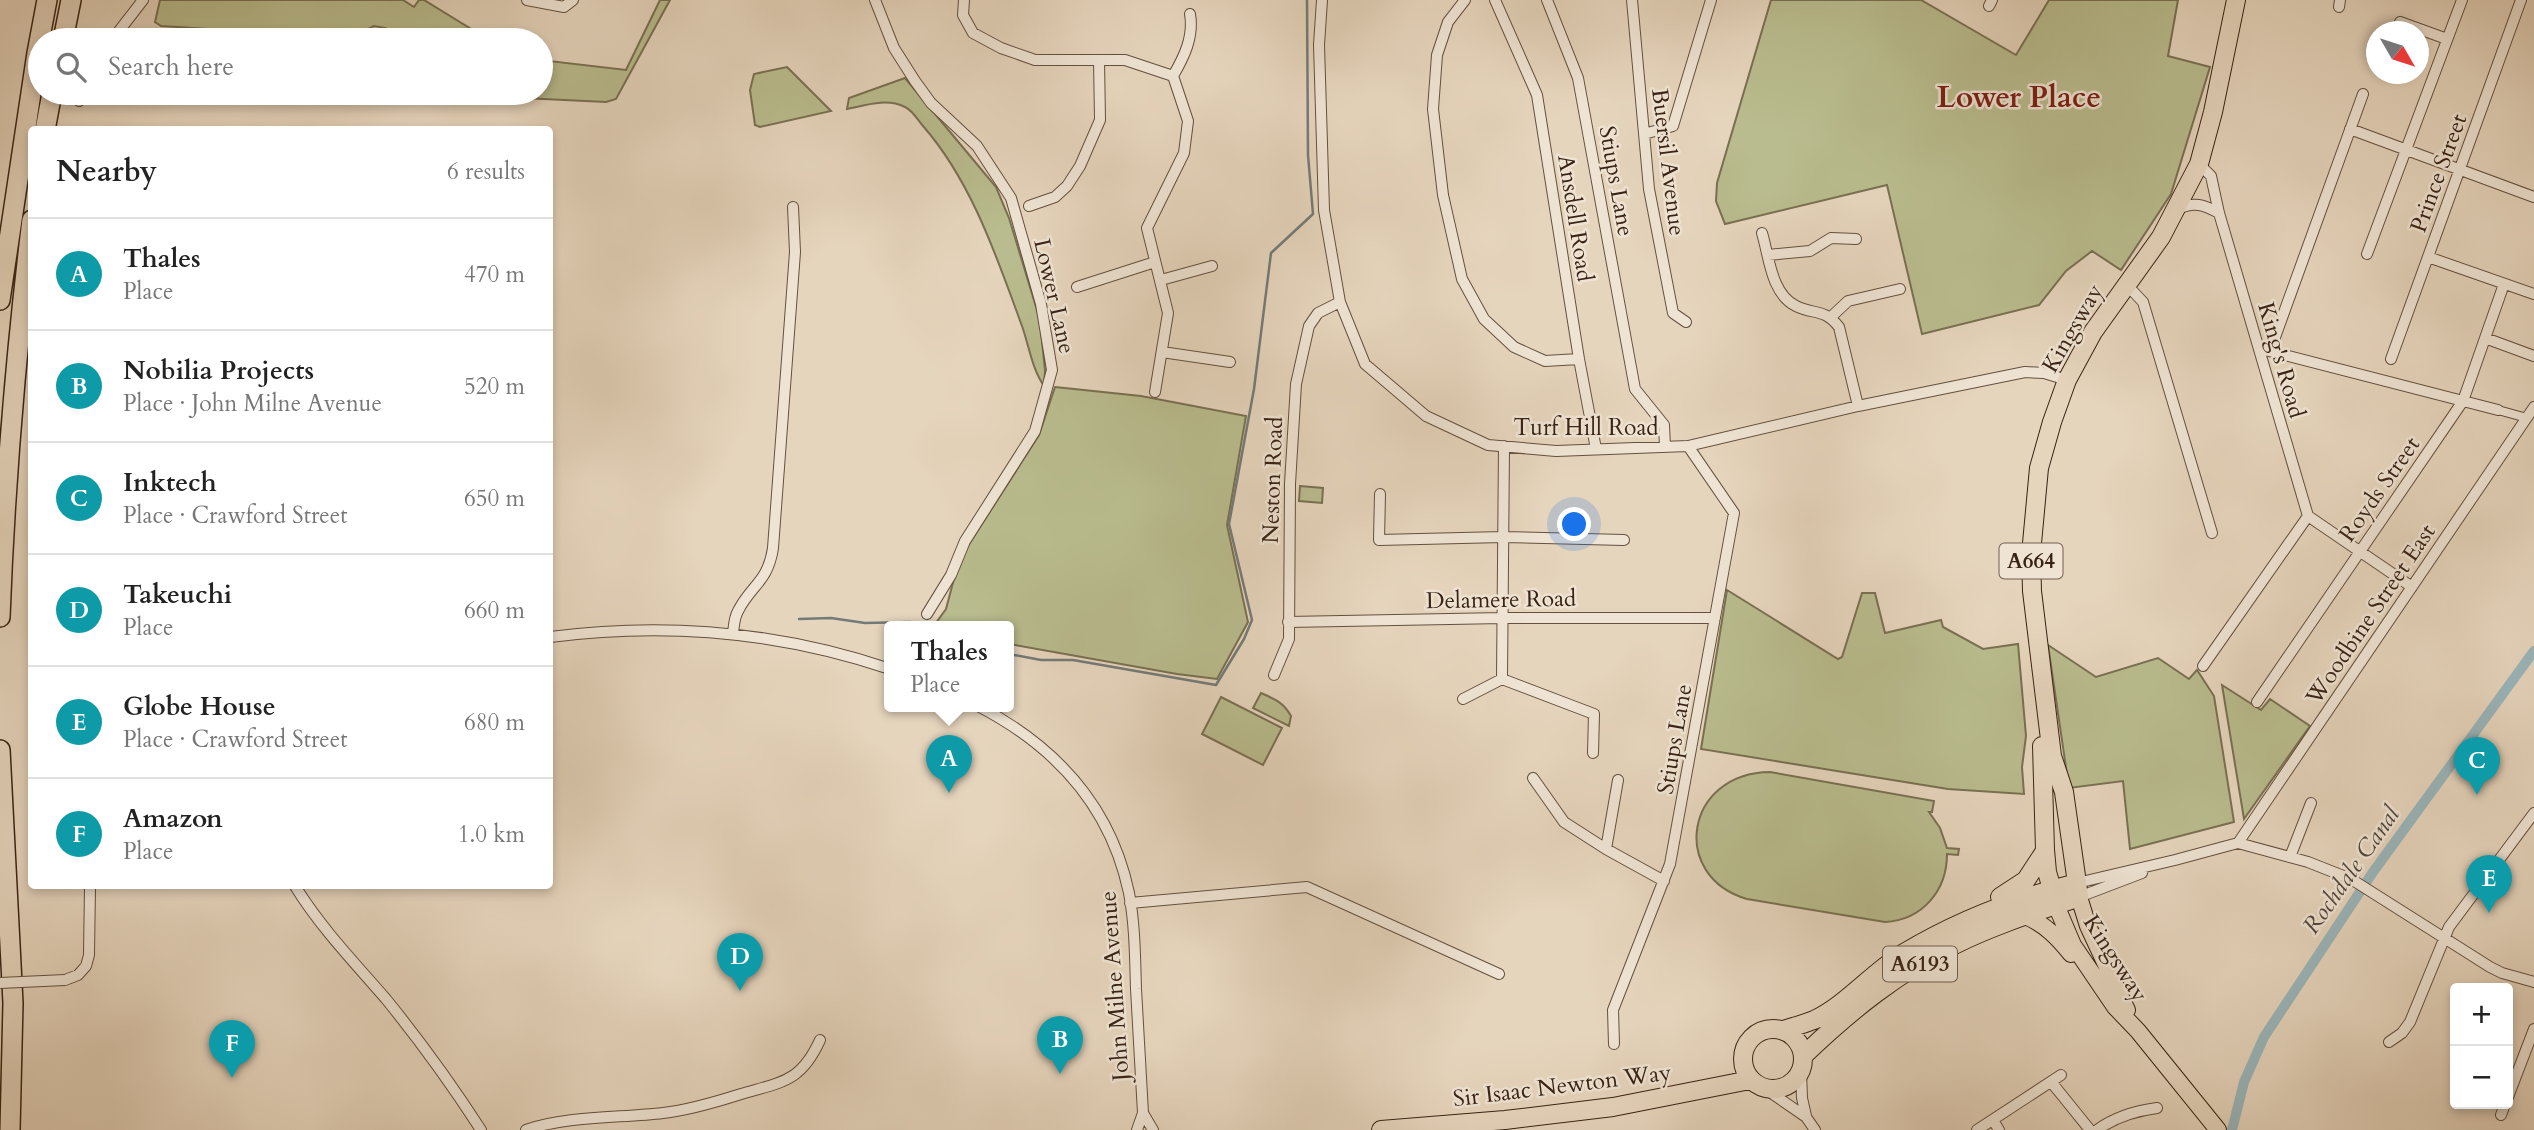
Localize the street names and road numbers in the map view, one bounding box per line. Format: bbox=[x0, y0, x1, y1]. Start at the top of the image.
street label: Buersil Avenue bbox=[1644, 87, 1693, 237]
street label: Prince Street bbox=[2403, 110, 2474, 237]
street label: Stiups Lane bbox=[1592, 124, 1641, 239]
street label: Ansdell Road bbox=[1550, 152, 1601, 285]
street label: Lower Lane bbox=[1026, 236, 1083, 357]
street label: Kingsway bbox=[2035, 278, 2110, 378]
street label: King's Road bbox=[2250, 299, 2313, 422]
street label: Turf Hill Road bbox=[1513, 412, 1659, 443]
street label: Neston Road bbox=[1255, 415, 1290, 544]
street label: Royds Street bbox=[2332, 430, 2427, 548]
street label: Woodbine Street East bbox=[2298, 518, 2442, 711]
road number: A664 bbox=[2000, 544, 2062, 578]
street label: Delamere Road bbox=[1426, 583, 1577, 616]
street label: Stiups Lane bbox=[1650, 682, 1699, 797]
street label: John Milne Avenue bbox=[1092, 890, 1137, 1085]
street label: Kingsway bbox=[2076, 909, 2155, 1008]
road number: A6193 bbox=[1883, 946, 1957, 982]
street label: Sir Isaac Newton Way bbox=[1451, 1057, 1673, 1114]

